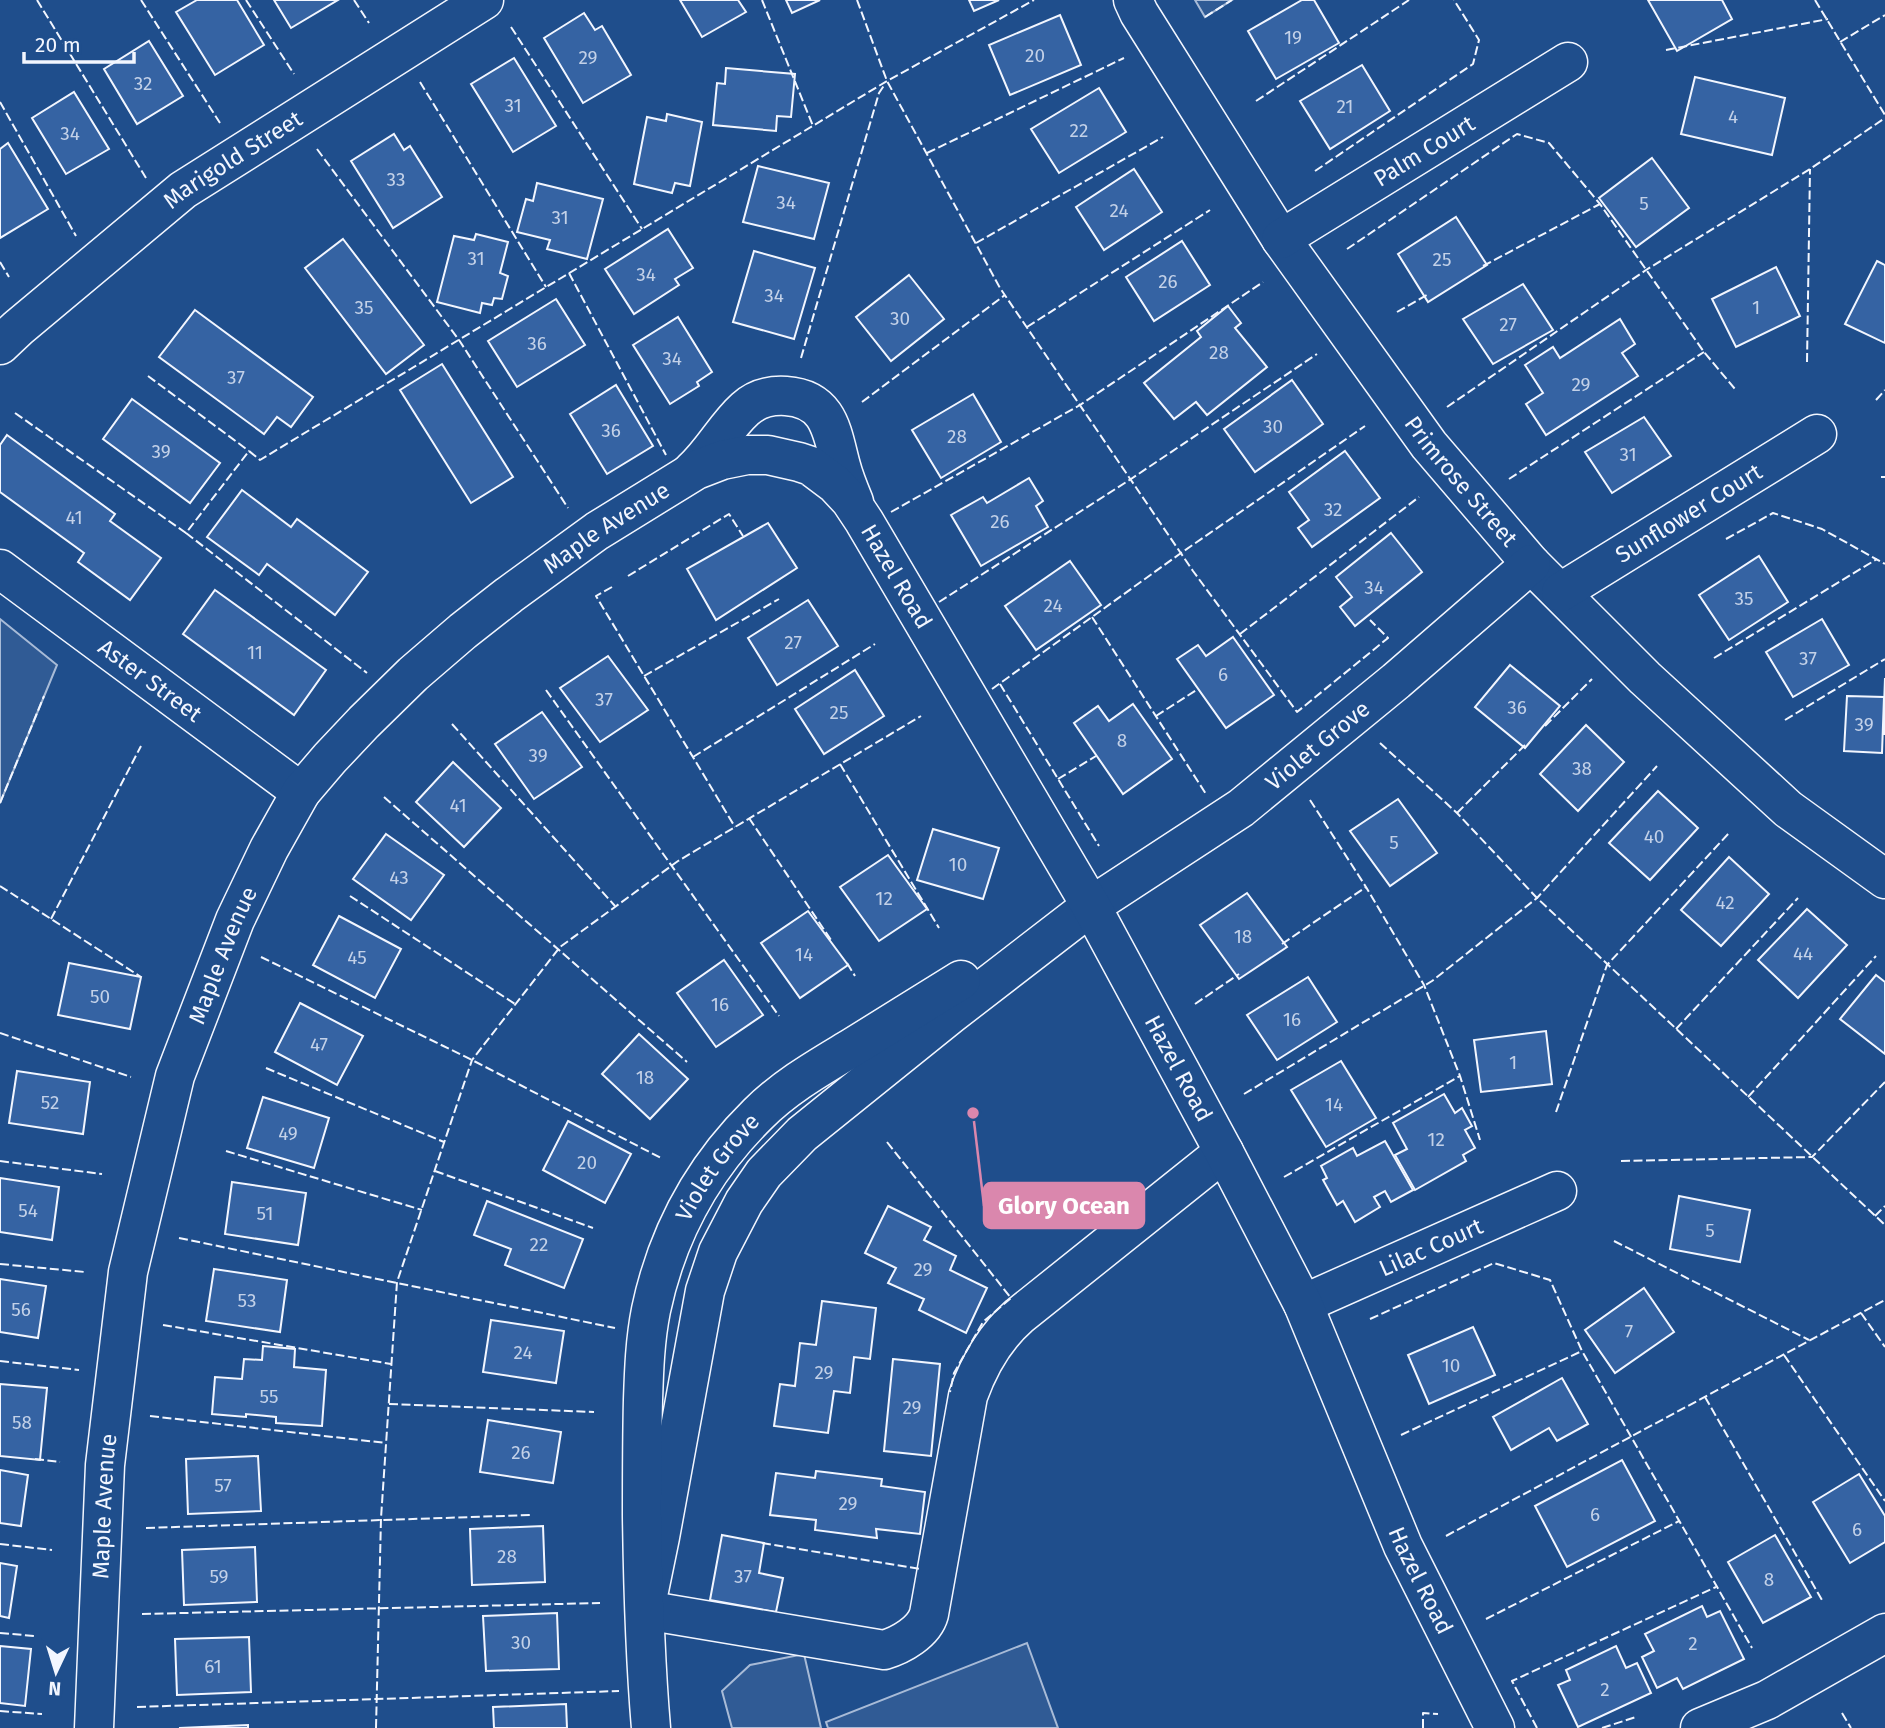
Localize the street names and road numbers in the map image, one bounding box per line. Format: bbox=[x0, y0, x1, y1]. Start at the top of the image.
street label: Marigold Street bbox=[157, 104, 308, 215]
street label: Palm Court bbox=[1368, 109, 1480, 193]
street label: Primrose Street bbox=[1399, 410, 1524, 552]
street label: Sunflower Court bbox=[1610, 457, 1768, 569]
street label: Maple Avenue bbox=[538, 476, 675, 580]
street label: Hazel Road bbox=[855, 519, 938, 634]
street label: Aster Street bbox=[93, 633, 208, 728]
street label: Violet Grove bbox=[1260, 694, 1375, 796]
street label: Maple Avenue bbox=[182, 882, 263, 1028]
street label: Hazel Road bbox=[1139, 1010, 1219, 1126]
street label: Violet Grove bbox=[669, 1107, 765, 1225]
street label: Lilac Court bbox=[1375, 1212, 1488, 1282]
street label: Maple Avenue bbox=[86, 1432, 123, 1580]
street label: Hazel Road bbox=[1383, 1523, 1459, 1639]

